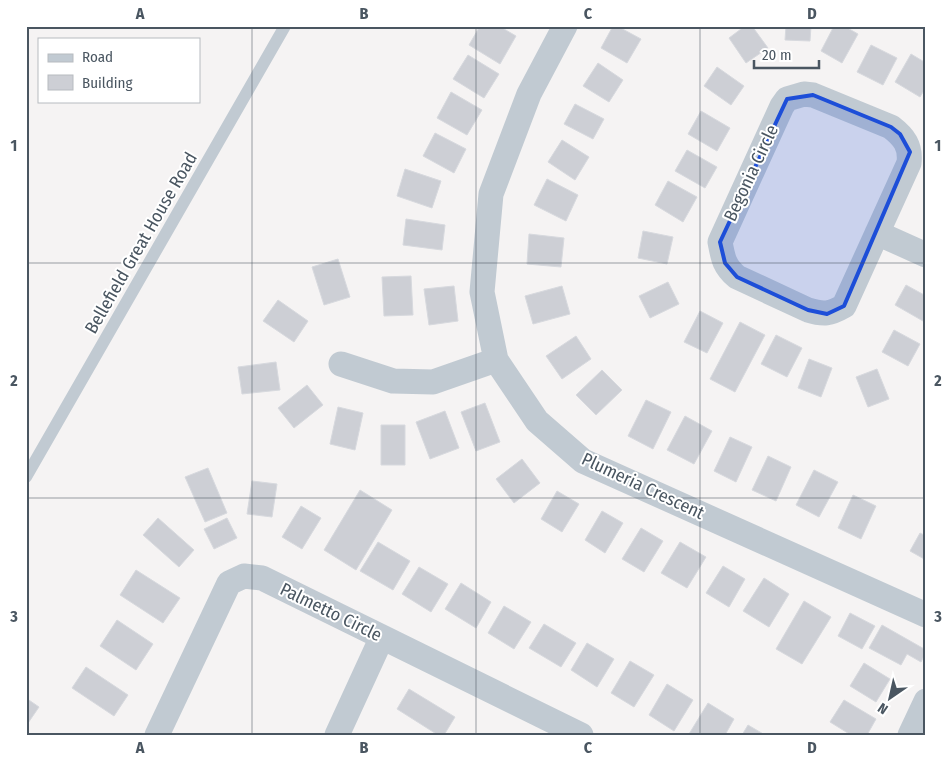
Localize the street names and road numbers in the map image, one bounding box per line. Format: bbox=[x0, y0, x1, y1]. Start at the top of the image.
street label: Begonia Circle bbox=[719, 121, 783, 225]
street label: Bellefield Great House Road bbox=[80, 148, 202, 338]
street label: Plumeria Crescent bbox=[578, 448, 708, 524]
street label: Palmetto Circle bbox=[277, 578, 386, 646]

